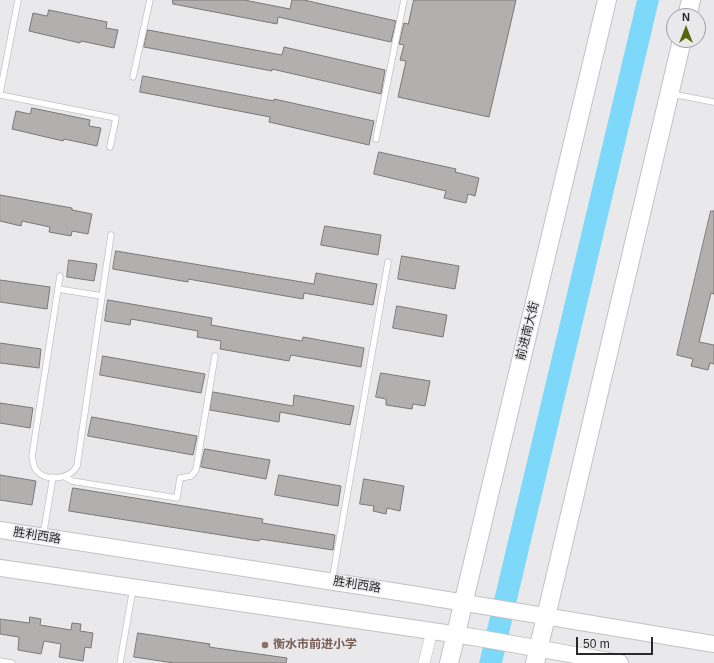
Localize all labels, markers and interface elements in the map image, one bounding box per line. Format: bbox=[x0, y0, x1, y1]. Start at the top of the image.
north arrow bbox=[666, 8, 706, 48]
text: N bbox=[682, 11, 690, 23]
street label: 前进南大街 bbox=[514, 300, 542, 362]
street label: 胜利西路 bbox=[12, 525, 62, 547]
street label: 胜利西路 bbox=[332, 574, 382, 596]
scale bar bbox=[578, 629, 655, 655]
text: 50 m bbox=[583, 637, 610, 651]
place label: 衡水市前进小学 bbox=[273, 638, 357, 652]
marker: 衡水市前进小学 bbox=[260, 640, 270, 650]

